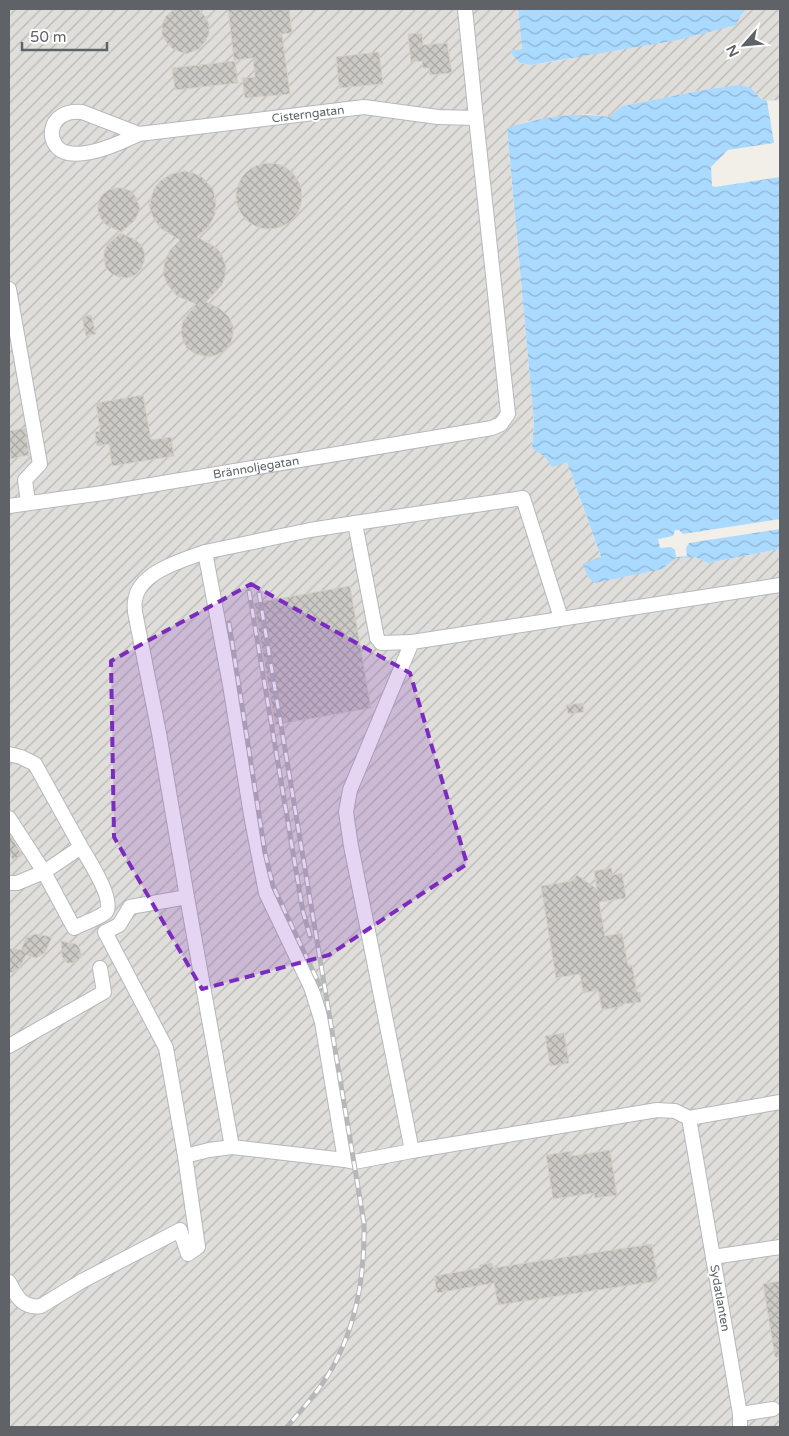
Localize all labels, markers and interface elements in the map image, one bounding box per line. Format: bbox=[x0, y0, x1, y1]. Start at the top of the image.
scale bar bbox=[22, 20, 108, 52]
north arrow bbox=[719, 20, 769, 70]
text: 50 m bbox=[30, 28, 67, 46]
text: N bbox=[723, 42, 743, 60]
street label: Cisterngatan bbox=[271, 103, 345, 125]
street label: Brännoljegatan bbox=[212, 453, 300, 482]
street label: Sydatlanten bbox=[707, 1263, 733, 1333]

